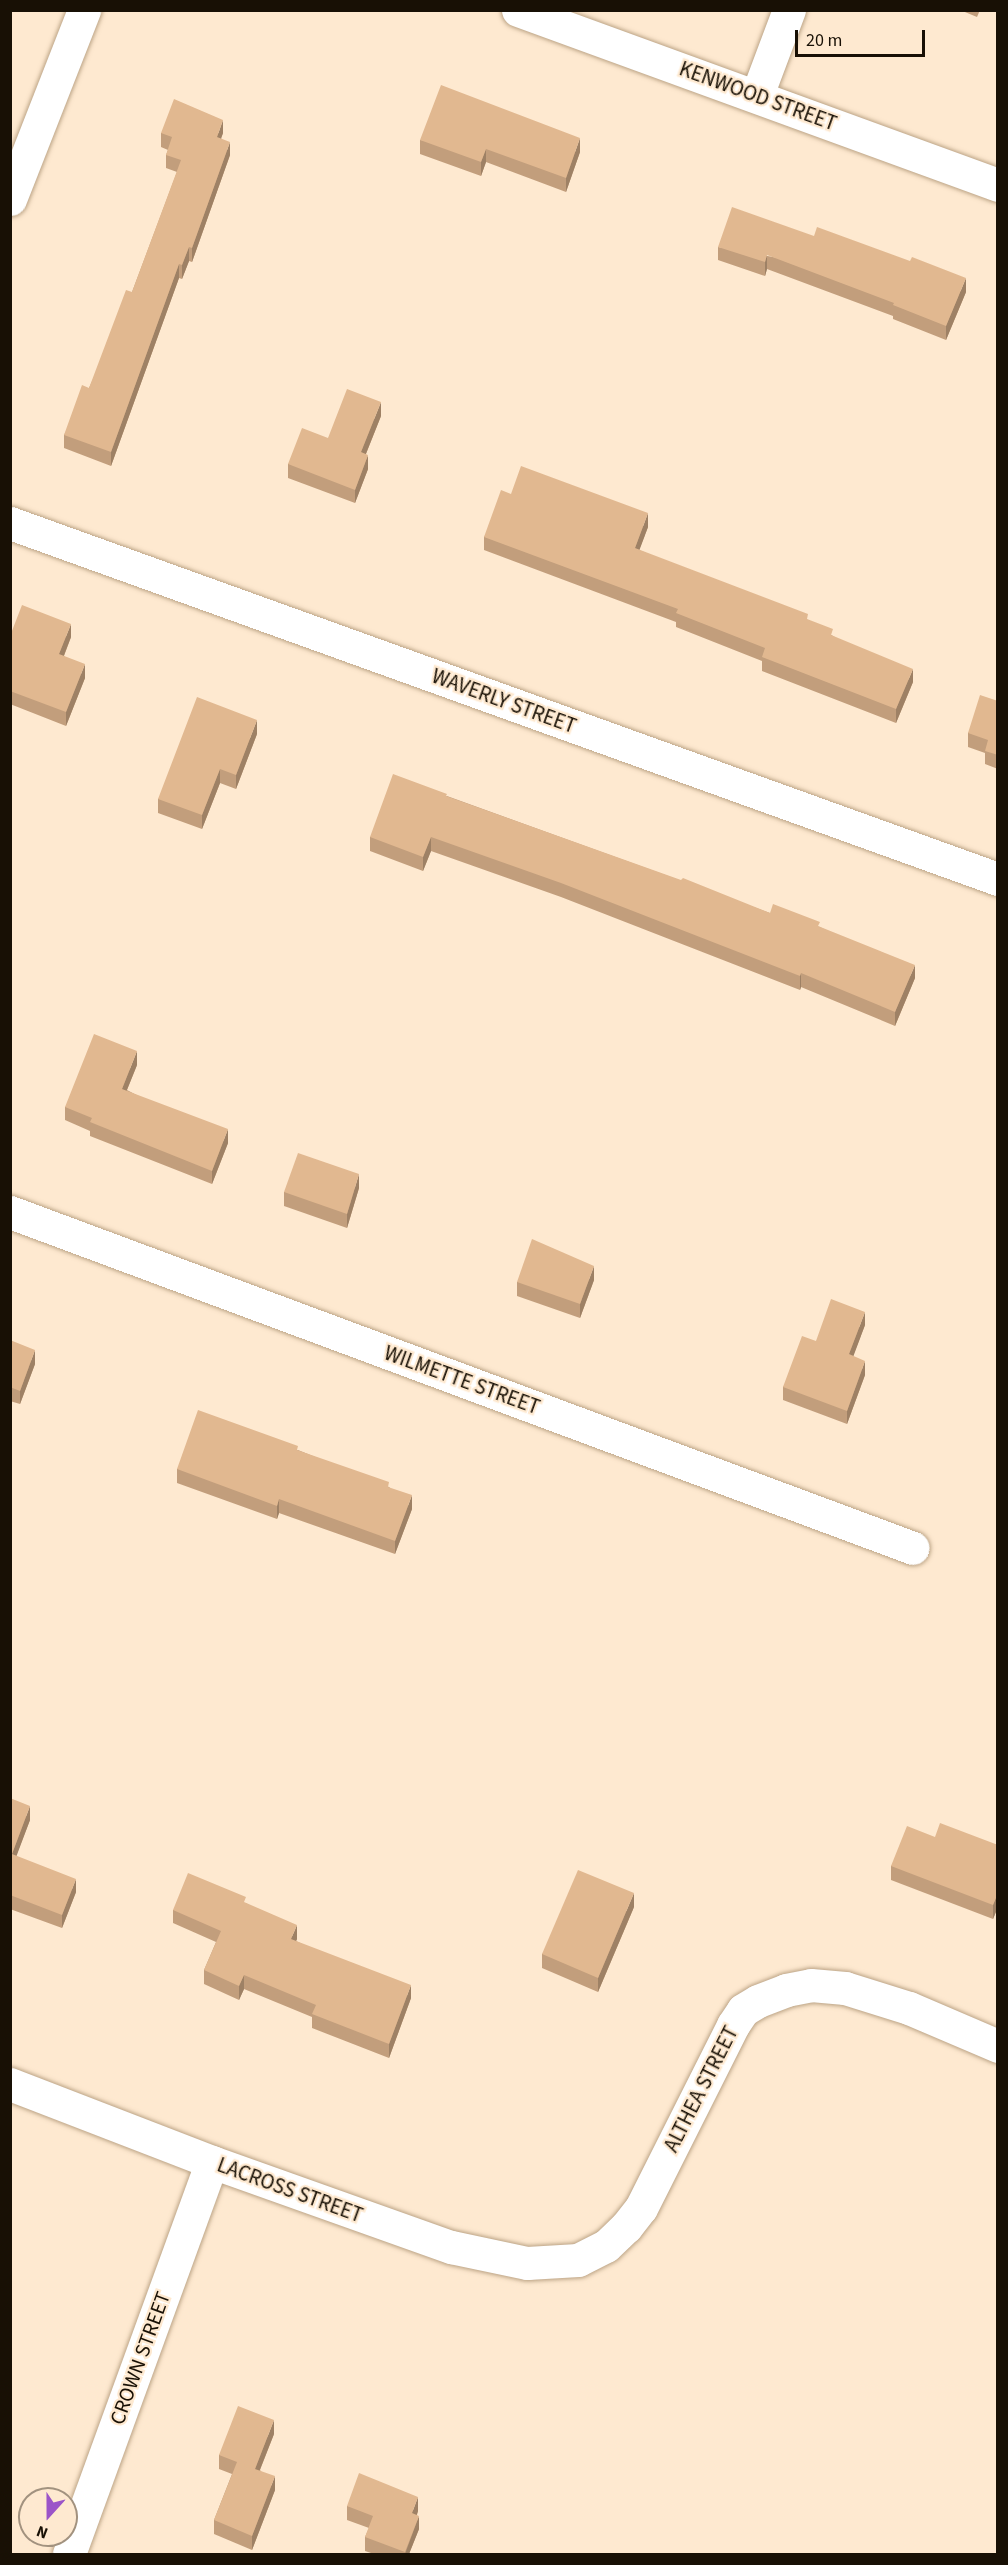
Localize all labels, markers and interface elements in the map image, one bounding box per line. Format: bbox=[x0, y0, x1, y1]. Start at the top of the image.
scale bar bbox=[798, 18, 928, 56]
text: 20 m bbox=[806, 28, 842, 53]
street label: KENWOOD STREET bbox=[676, 56, 840, 136]
street label: WAVERLY STREET bbox=[428, 663, 580, 739]
street label: WILMETTE STREET bbox=[381, 1340, 543, 1420]
street label: ALTHEA STREET bbox=[658, 2022, 744, 2156]
street label: LACROSS STREET bbox=[214, 2152, 366, 2228]
street label: CROWN STREET bbox=[104, 2288, 176, 2428]
north arrow bbox=[18, 2487, 78, 2547]
text: N bbox=[33, 2520, 51, 2544]

